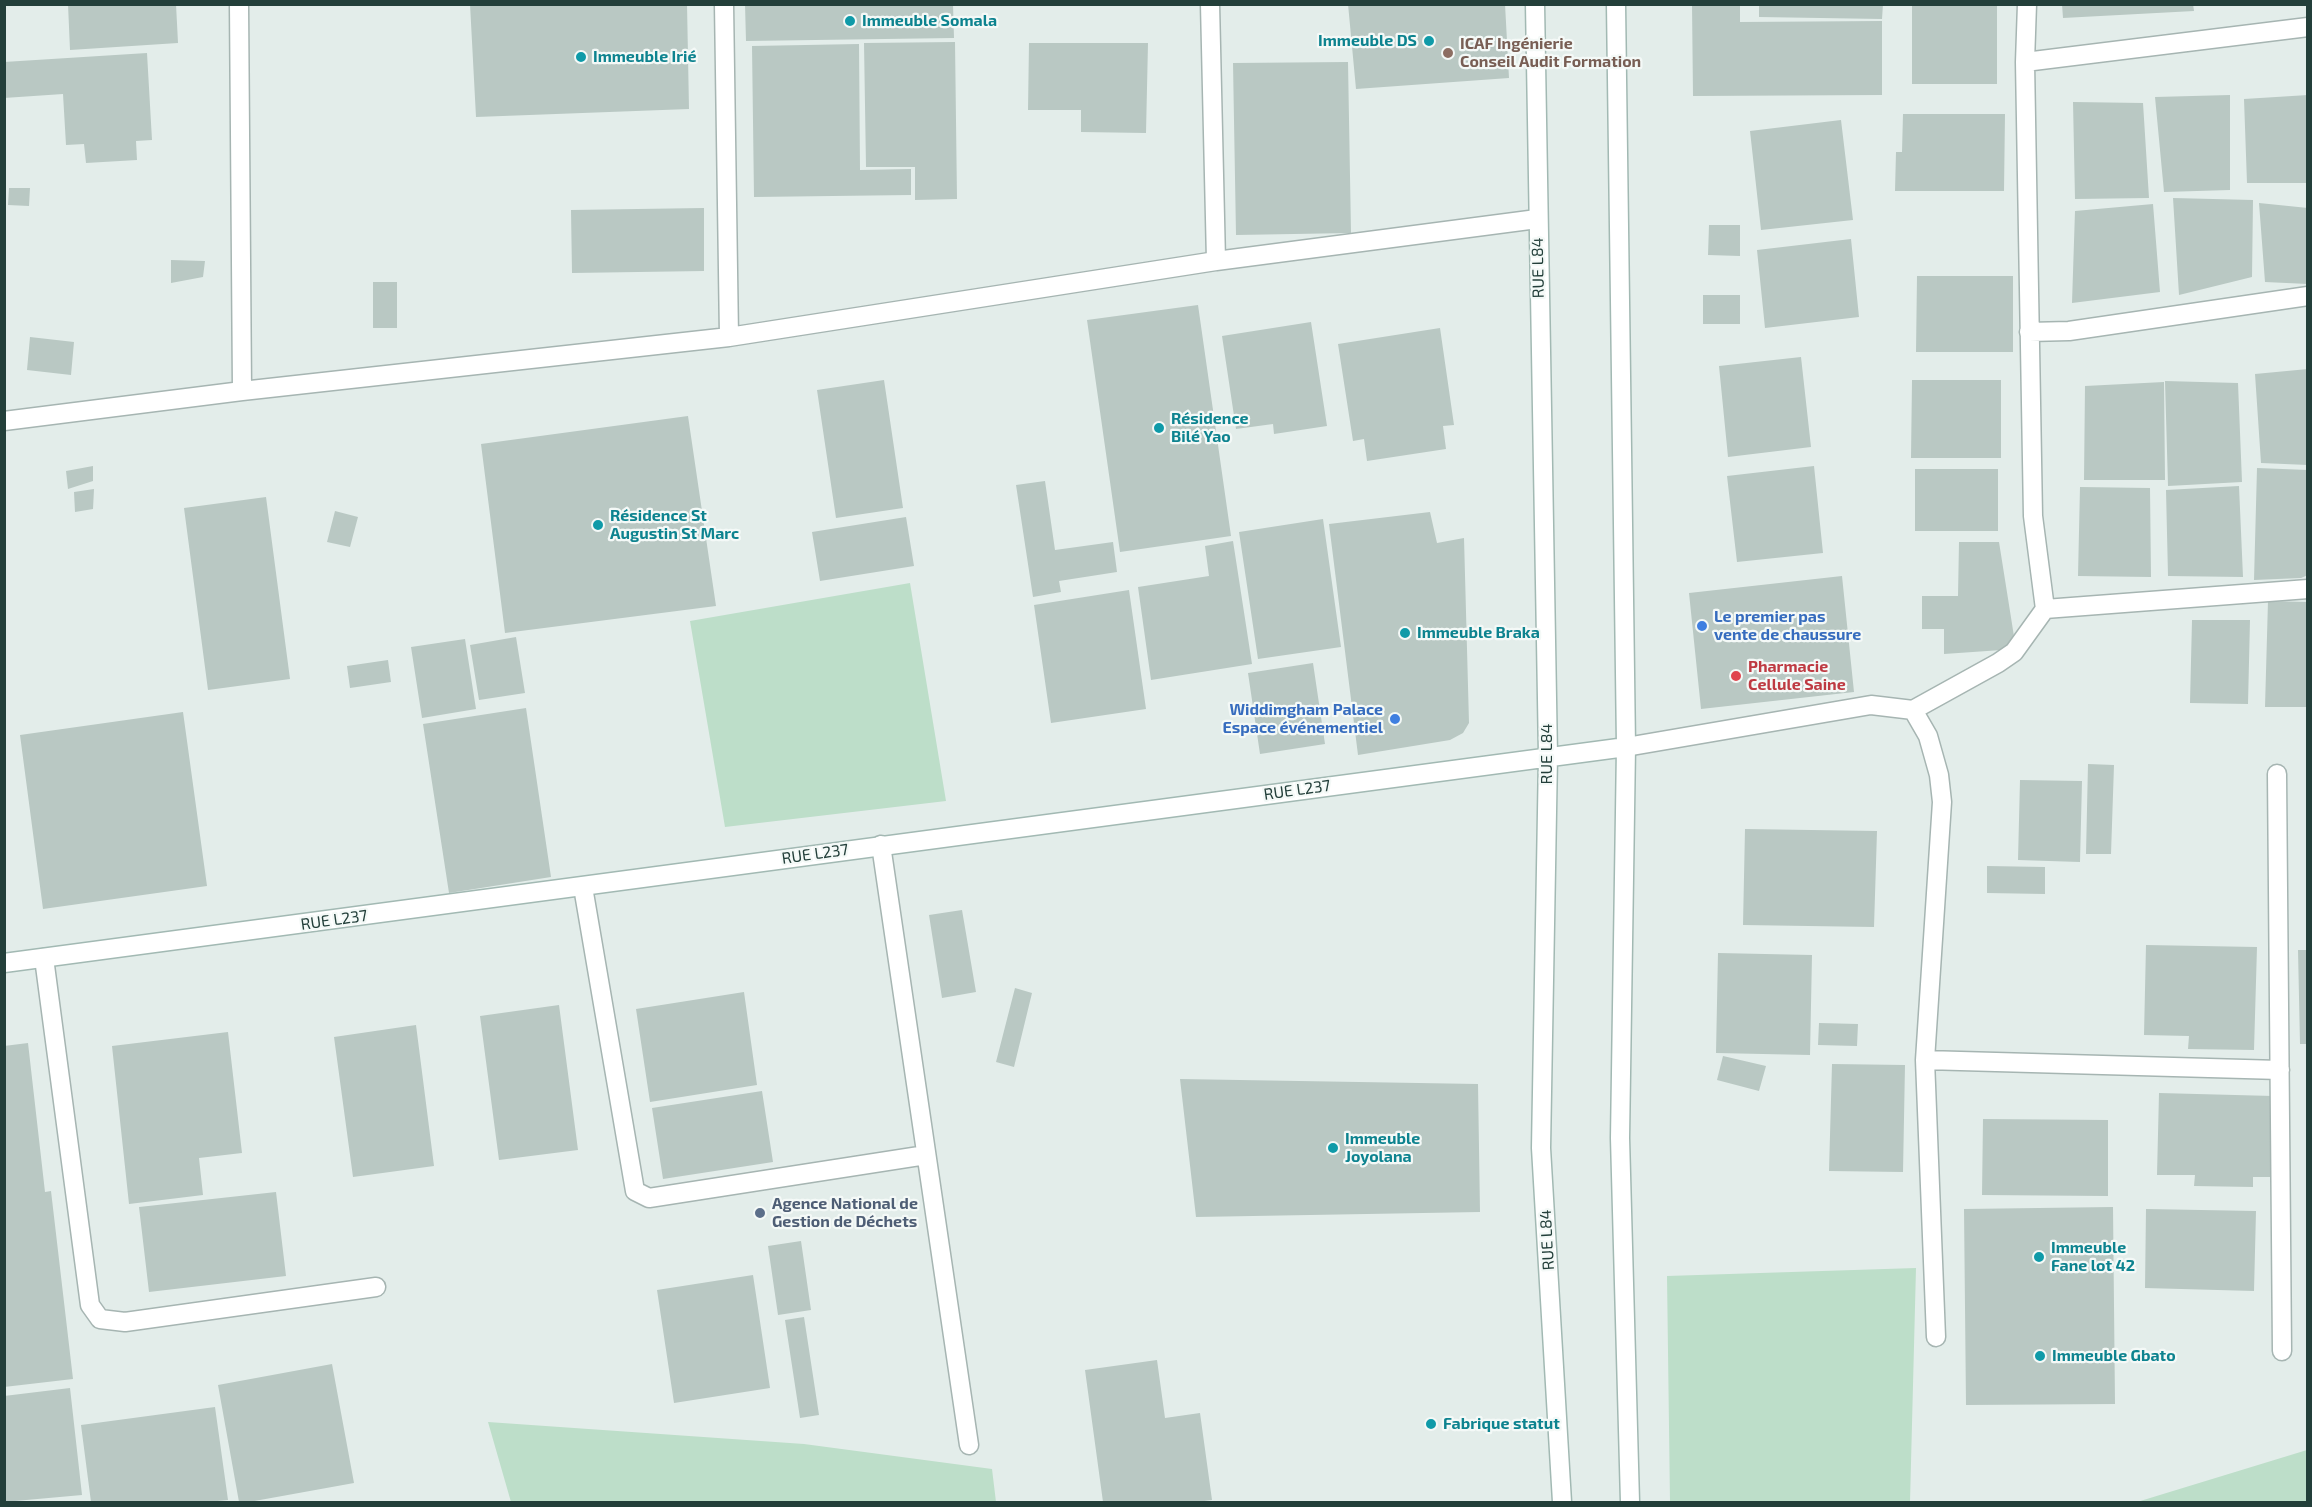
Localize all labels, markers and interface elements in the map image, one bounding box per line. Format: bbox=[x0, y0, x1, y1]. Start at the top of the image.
place label: Immeuble Somala bbox=[862, 11, 997, 31]
marker: Immeuble Somala bbox=[843, 14, 857, 28]
place label: Immeuble DS bbox=[1318, 31, 1417, 51]
marker: Immeuble DS bbox=[1422, 34, 1436, 48]
place label: ICAF Ingénierie Conseil Audit Formation bbox=[1460, 34, 1641, 72]
marker: ICAF Ingénierie Conseil Audit Formation bbox=[1441, 46, 1455, 60]
place label: Immeuble Irié bbox=[593, 47, 697, 67]
marker: Immeuble Irié bbox=[574, 50, 588, 64]
street label: RUE L84 bbox=[1528, 237, 1548, 299]
place label: Résidence Bilé Yao bbox=[1171, 409, 1248, 447]
marker: Résidence Bilé Yao bbox=[1152, 421, 1166, 435]
place label: Résidence St Augustin St Marc bbox=[610, 506, 739, 544]
marker: Résidence St Augustin St Marc bbox=[591, 518, 605, 532]
place label: Le premier pas vente de chaussure bbox=[1714, 607, 1861, 645]
marker: Le premier pas vente de chaussure bbox=[1695, 619, 1709, 633]
place label: Immeuble Braka bbox=[1417, 623, 1540, 643]
marker: Immeuble Braka bbox=[1398, 626, 1412, 640]
place label: Pharmacie Cellule Saine bbox=[1748, 657, 1846, 695]
marker: Pharmacie Cellule Saine bbox=[1729, 669, 1743, 683]
place label: Widdimgham Palace Espace événementiel bbox=[1223, 700, 1383, 738]
marker: Widdimgham Palace Espace événementiel bbox=[1388, 712, 1402, 726]
street label: RUE L84 bbox=[1537, 724, 1557, 784]
street label: RUE L237 bbox=[1262, 776, 1332, 804]
street label: RUE L237 bbox=[780, 840, 850, 868]
street label: RUE L237 bbox=[299, 906, 369, 934]
place label: Immeuble Joyolana bbox=[1345, 1129, 1420, 1167]
marker: Immeuble Joyolana bbox=[1326, 1141, 1340, 1155]
place label: Agence National de Gestion de Déchets bbox=[772, 1194, 918, 1232]
marker: Agence National de Gestion de Déchets bbox=[753, 1206, 767, 1220]
street label: RUE L84 bbox=[1536, 1209, 1558, 1271]
place label: Immeuble Fane lot 42 bbox=[2051, 1238, 2135, 1276]
marker: Immeuble Fane lot 42 bbox=[2032, 1250, 2046, 1264]
place label: Immeuble Gbato bbox=[2052, 1346, 2176, 1366]
marker: Immeuble Gbato bbox=[2033, 1349, 2047, 1363]
place label: Fabrique statut bbox=[1443, 1414, 1560, 1434]
marker: Fabrique statut bbox=[1424, 1417, 1438, 1431]

